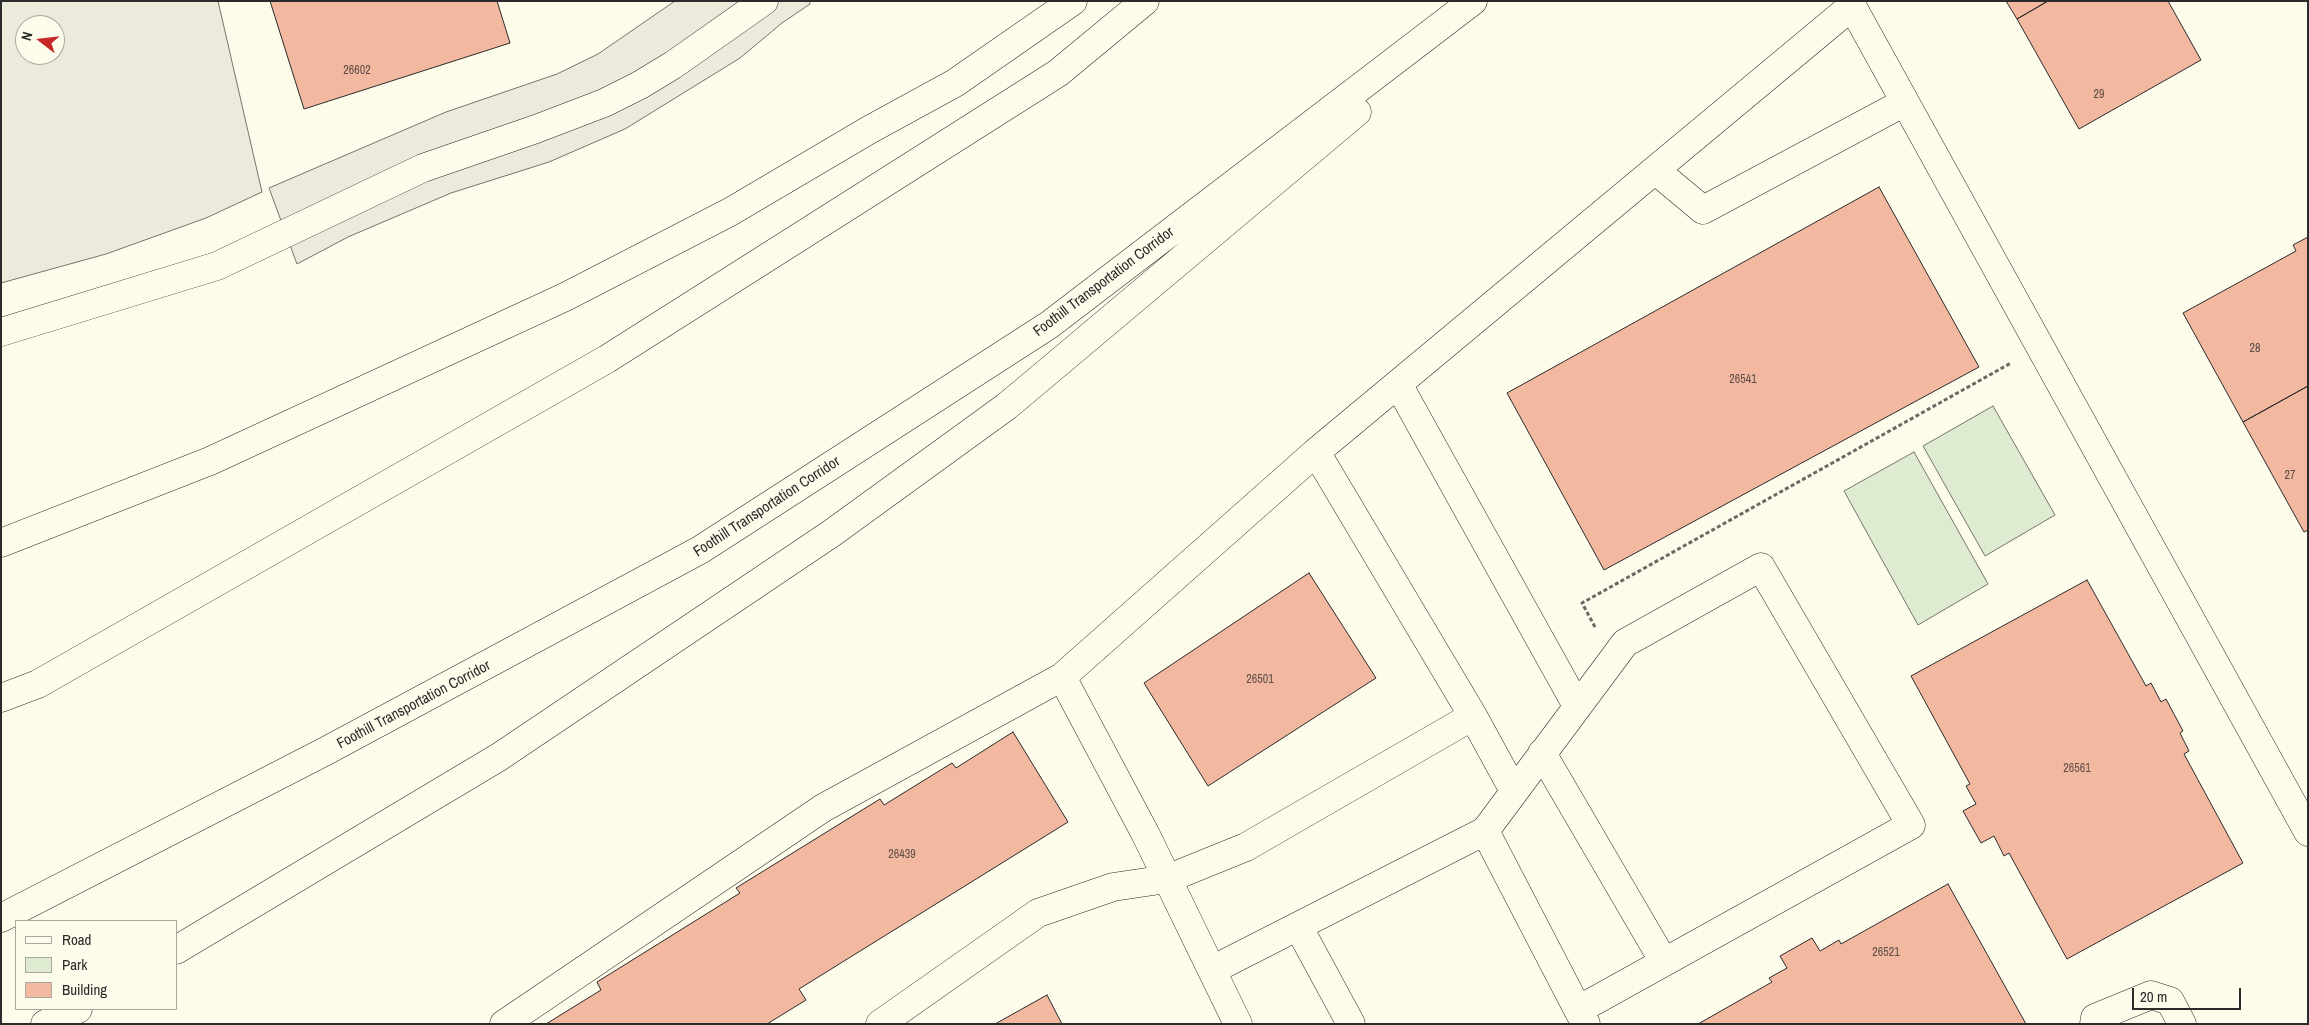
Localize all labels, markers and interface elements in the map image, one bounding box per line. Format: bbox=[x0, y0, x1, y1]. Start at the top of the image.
north arrow bbox=[15, 15, 65, 65]
text: N bbox=[17, 30, 36, 43]
house number: 26602 bbox=[343, 64, 371, 78]
house number: 29 bbox=[2094, 88, 2104, 102]
street label: Foothill Transportation Corridor bbox=[1030, 223, 1178, 341]
house number: 28 bbox=[2250, 342, 2260, 356]
house number: 26541 bbox=[1729, 373, 1757, 387]
street label: Foothill Transportation Corridor bbox=[690, 453, 844, 561]
house number: 27 bbox=[2285, 469, 2295, 483]
street label: Foothill Transportation Corridor bbox=[334, 657, 494, 753]
house number: 26501 bbox=[1246, 673, 1274, 687]
house number: 26561 bbox=[2063, 762, 2091, 776]
house number: 26439 bbox=[888, 848, 916, 862]
legend bbox=[15, 920, 178, 1010]
text: Road bbox=[62, 929, 91, 950]
house number: 26521 bbox=[1872, 946, 1900, 960]
text: Park bbox=[62, 954, 87, 975]
scale bar bbox=[2134, 978, 2243, 1010]
text: Building bbox=[62, 979, 107, 1000]
text: 20 m bbox=[2140, 986, 2167, 1007]

